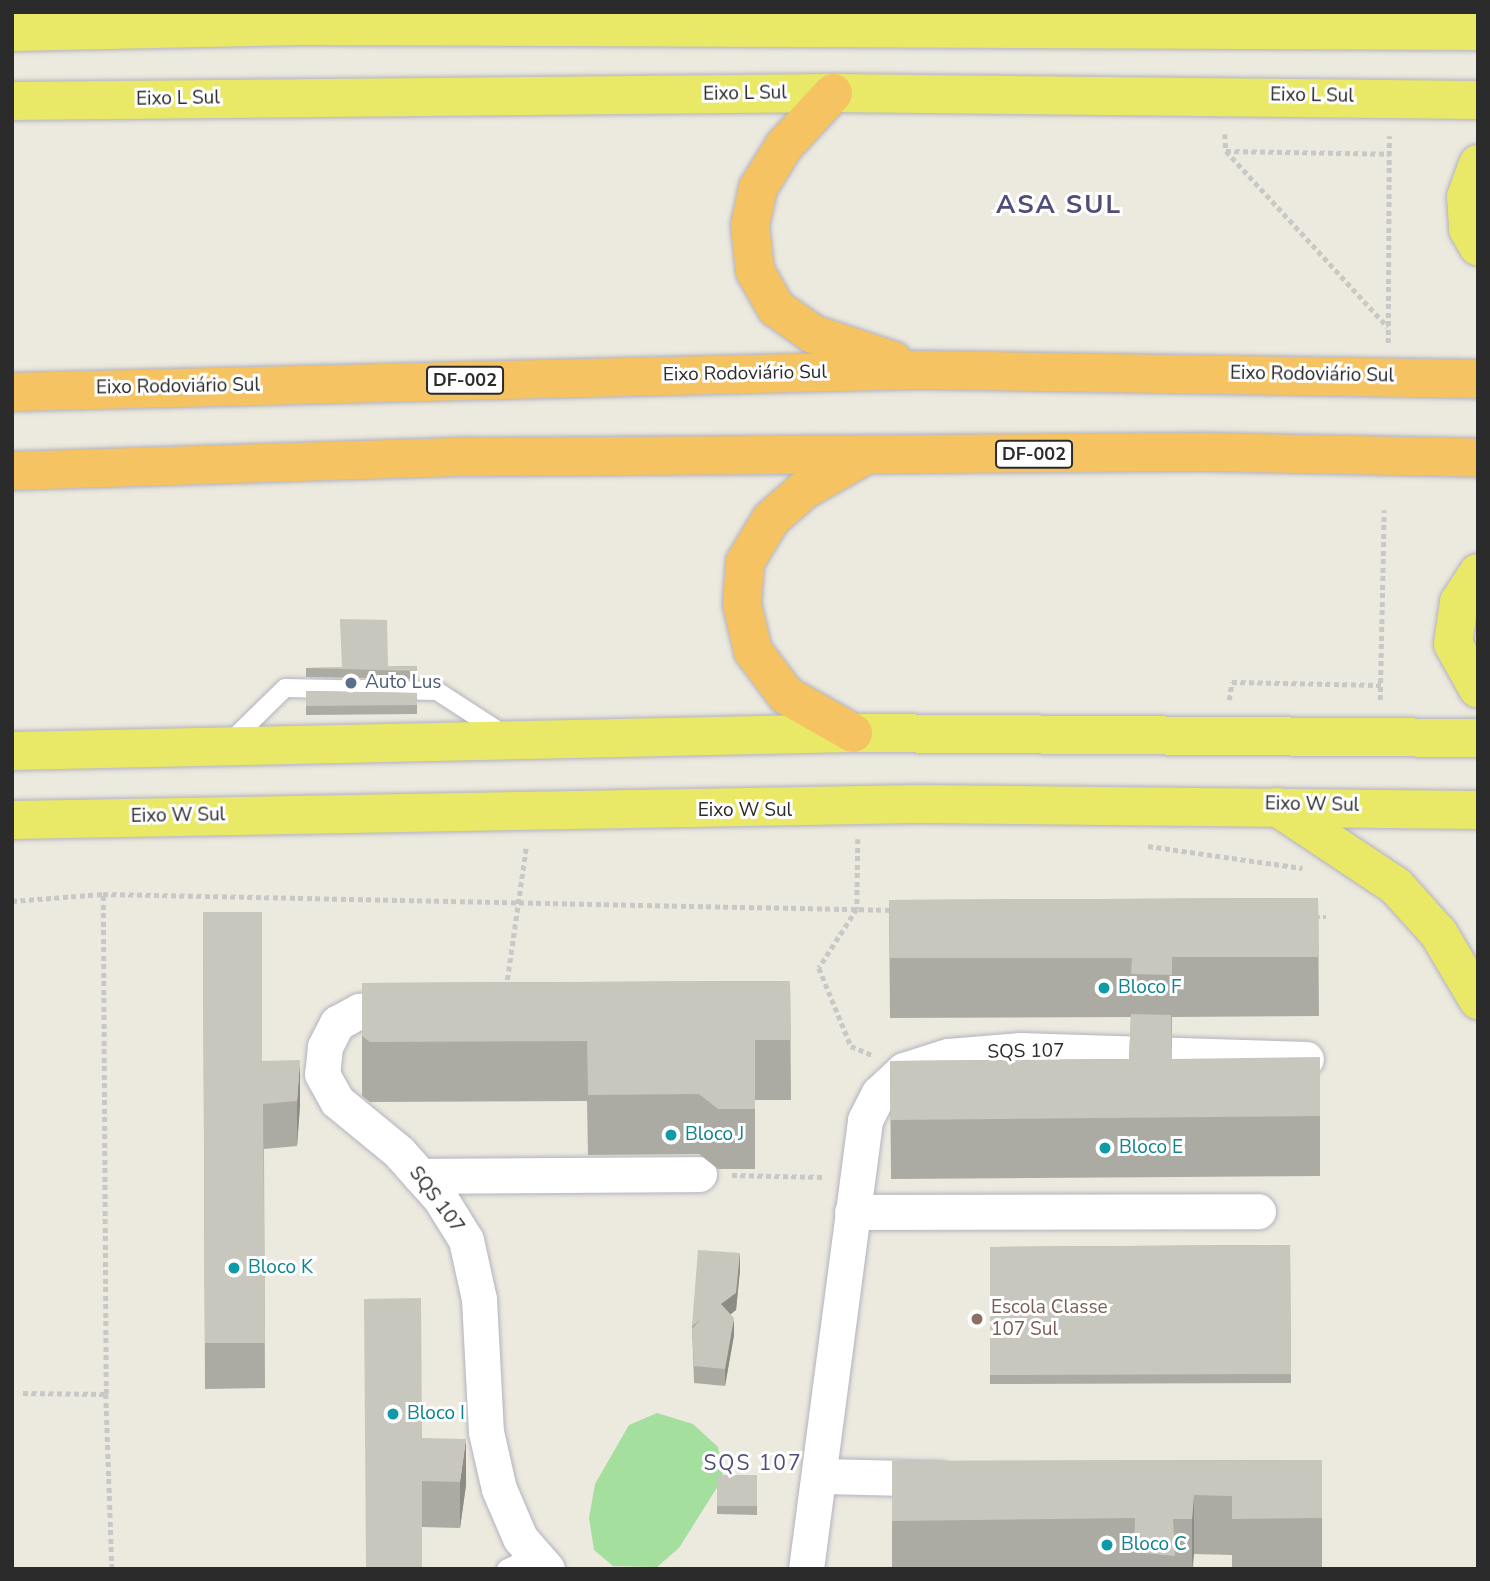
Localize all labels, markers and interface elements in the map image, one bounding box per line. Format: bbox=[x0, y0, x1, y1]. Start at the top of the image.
street label: Eixo L Sul bbox=[703, 82, 787, 106]
street label: Eixo L Sul bbox=[1270, 84, 1354, 108]
street label: Eixo L Sul bbox=[136, 87, 220, 111]
district label: ASA SUL bbox=[997, 189, 1121, 221]
street label: Eixo Rodoviário Sul bbox=[663, 361, 827, 387]
street label: Eixo Rodoviário Sul bbox=[1230, 362, 1394, 388]
road number: DF-002 bbox=[425, 366, 505, 394]
street label: Eixo Rodoviário Sul bbox=[96, 374, 260, 400]
road number: DF-002 bbox=[994, 440, 1074, 468]
place label: Auto Lus bbox=[365, 672, 441, 694]
marker: Auto Lus bbox=[343, 675, 359, 691]
street label: Eixo W Sul bbox=[1265, 793, 1359, 817]
street label: Eixo W Sul bbox=[698, 800, 792, 822]
street label: Eixo W Sul bbox=[131, 804, 225, 828]
place label: Bloco F bbox=[1118, 977, 1181, 999]
marker: Bloco F bbox=[1096, 980, 1112, 996]
street label: SQS 107 bbox=[987, 1040, 1065, 1064]
place label: Bloco J bbox=[685, 1124, 744, 1146]
marker: Bloco J bbox=[663, 1127, 679, 1143]
place label: Bloco E bbox=[1119, 1137, 1183, 1159]
marker: Bloco E bbox=[1097, 1140, 1113, 1156]
street label: SQS 107 bbox=[404, 1162, 468, 1238]
place label: Bloco K bbox=[248, 1257, 313, 1279]
marker: Bloco K bbox=[226, 1260, 242, 1276]
place label: Escola Classe 107 Sul bbox=[991, 1297, 1108, 1341]
marker: Escola Classe 107 Sul bbox=[969, 1311, 985, 1327]
place label: Bloco I bbox=[407, 1403, 465, 1425]
marker: Bloco I bbox=[385, 1406, 401, 1422]
district label: SQS 107 bbox=[704, 1450, 802, 1476]
place label: Bloco C bbox=[1121, 1534, 1187, 1556]
marker: Bloco C bbox=[1099, 1537, 1115, 1553]

